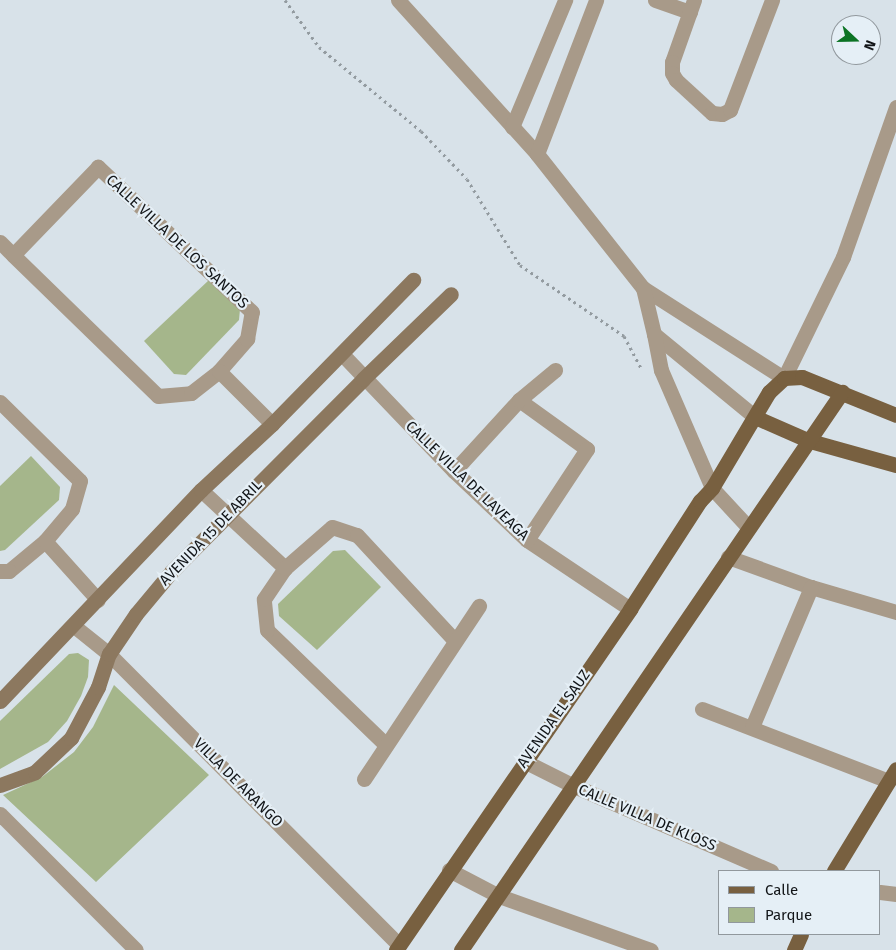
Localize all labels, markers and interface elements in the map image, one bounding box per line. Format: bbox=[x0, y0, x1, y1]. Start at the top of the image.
north arrow bbox=[831, 15, 881, 65]
text: N bbox=[860, 38, 879, 53]
street label: CALLE VILLA DE LOS SANTOS bbox=[102, 171, 252, 313]
street label: CALLE VILLA DE LAVEAGA bbox=[402, 417, 532, 545]
street label: AVENIDA 15 DE ABRIL bbox=[156, 476, 266, 590]
street label: AVENIDA EL SAUZ bbox=[514, 667, 594, 771]
street label: VILLA DE ARANGO bbox=[190, 735, 286, 831]
street label: CALLE VILLA DE KLOSS bbox=[575, 781, 719, 855]
legend bbox=[718, 870, 881, 935]
text: Calle bbox=[765, 881, 798, 899]
text: Parque bbox=[765, 906, 812, 924]

